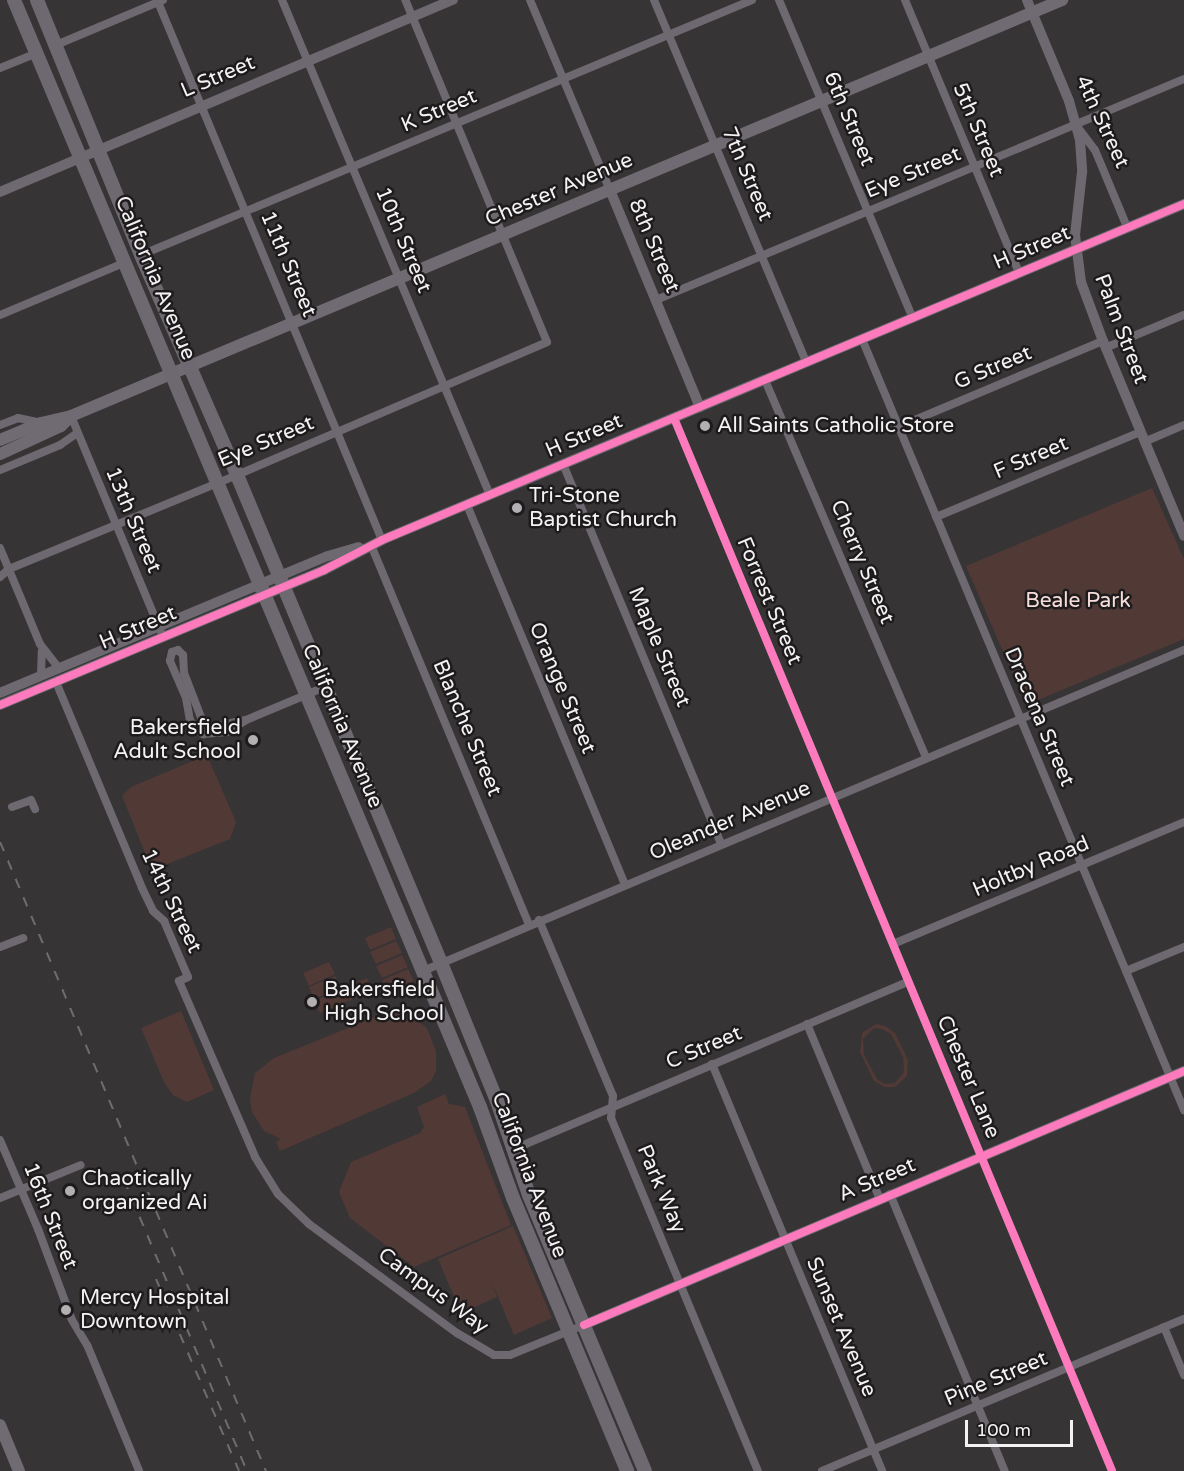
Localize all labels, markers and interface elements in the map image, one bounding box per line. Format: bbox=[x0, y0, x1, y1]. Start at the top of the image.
street label: L Street bbox=[177, 50, 259, 104]
street label: 6th Street bbox=[818, 68, 880, 170]
street label: 4th Street bbox=[1070, 72, 1134, 172]
street label: 5th Street bbox=[947, 79, 1009, 181]
street label: K Street bbox=[397, 84, 481, 138]
street label: 7th Street bbox=[716, 123, 778, 225]
street label: Eye Street bbox=[861, 142, 965, 204]
street label: Chester Avenue bbox=[482, 148, 636, 232]
street label: 10th Street bbox=[369, 183, 437, 297]
street label: California Avenue bbox=[109, 192, 201, 364]
street label: 8th Street bbox=[623, 195, 685, 297]
street label: 11th Street bbox=[254, 207, 322, 321]
street label: H Street bbox=[990, 221, 1074, 275]
street label: Palm Street bbox=[1089, 271, 1153, 387]
street label: G Street bbox=[951, 341, 1035, 395]
street label: H Street bbox=[542, 409, 626, 463]
street label: Eye Street bbox=[214, 411, 318, 473]
place label: All Saints Catholic Store bbox=[717, 413, 954, 439]
marker: All Saints Catholic Store bbox=[698, 419, 712, 433]
street label: F Street bbox=[990, 431, 1072, 485]
street label: 13th Street bbox=[99, 463, 167, 577]
place label: Tri-Stone Baptist Church bbox=[529, 483, 677, 533]
street label: Cherry Street bbox=[825, 496, 899, 628]
marker: Tri-Stone Baptist Church bbox=[510, 501, 524, 515]
street label: Forrest Street bbox=[731, 534, 807, 668]
street label: Maple Street bbox=[622, 583, 696, 711]
park label: Beale Park bbox=[1025, 588, 1131, 614]
street label: H Street bbox=[96, 601, 180, 655]
street label: Orange Street bbox=[523, 619, 601, 757]
street label: California Avenue bbox=[296, 640, 388, 812]
street label: Dracena Street bbox=[998, 644, 1080, 790]
street label: Blanche Street bbox=[427, 656, 507, 800]
place label: Bakersfield Adult School bbox=[113, 715, 241, 765]
marker: Bakersfield Adult School bbox=[246, 733, 260, 747]
street label: Oleander Avenue bbox=[646, 776, 814, 866]
street label: Holtby Road bbox=[969, 831, 1093, 903]
street label: 14th Street bbox=[135, 845, 207, 957]
place label: Bakersfield High School bbox=[324, 977, 444, 1027]
marker: Bakersfield High School bbox=[305, 995, 319, 1009]
street label: Chester Lane bbox=[931, 1012, 1005, 1142]
street label: C Street bbox=[662, 1021, 746, 1075]
street label: California Avenue bbox=[486, 1089, 572, 1261]
street label: Park Way bbox=[631, 1141, 691, 1237]
street label: A Street bbox=[835, 1153, 919, 1207]
street label: 16th Street bbox=[17, 1159, 83, 1273]
place label: Chaotically organized Ai bbox=[82, 1166, 207, 1216]
marker: Chaotically organized Ai bbox=[63, 1184, 77, 1198]
street label: Campus Way bbox=[373, 1242, 493, 1340]
street label: Sunset Avenue bbox=[800, 1254, 882, 1400]
place label: Mercy Hospital Downtown bbox=[80, 1285, 229, 1335]
marker: Mercy Hospital Downtown bbox=[57, 1301, 75, 1319]
street label: Pine Street bbox=[941, 1346, 1051, 1412]
scale bar bbox=[968, 1408, 1076, 1446]
text: 100 m bbox=[976, 1419, 1031, 1441]

